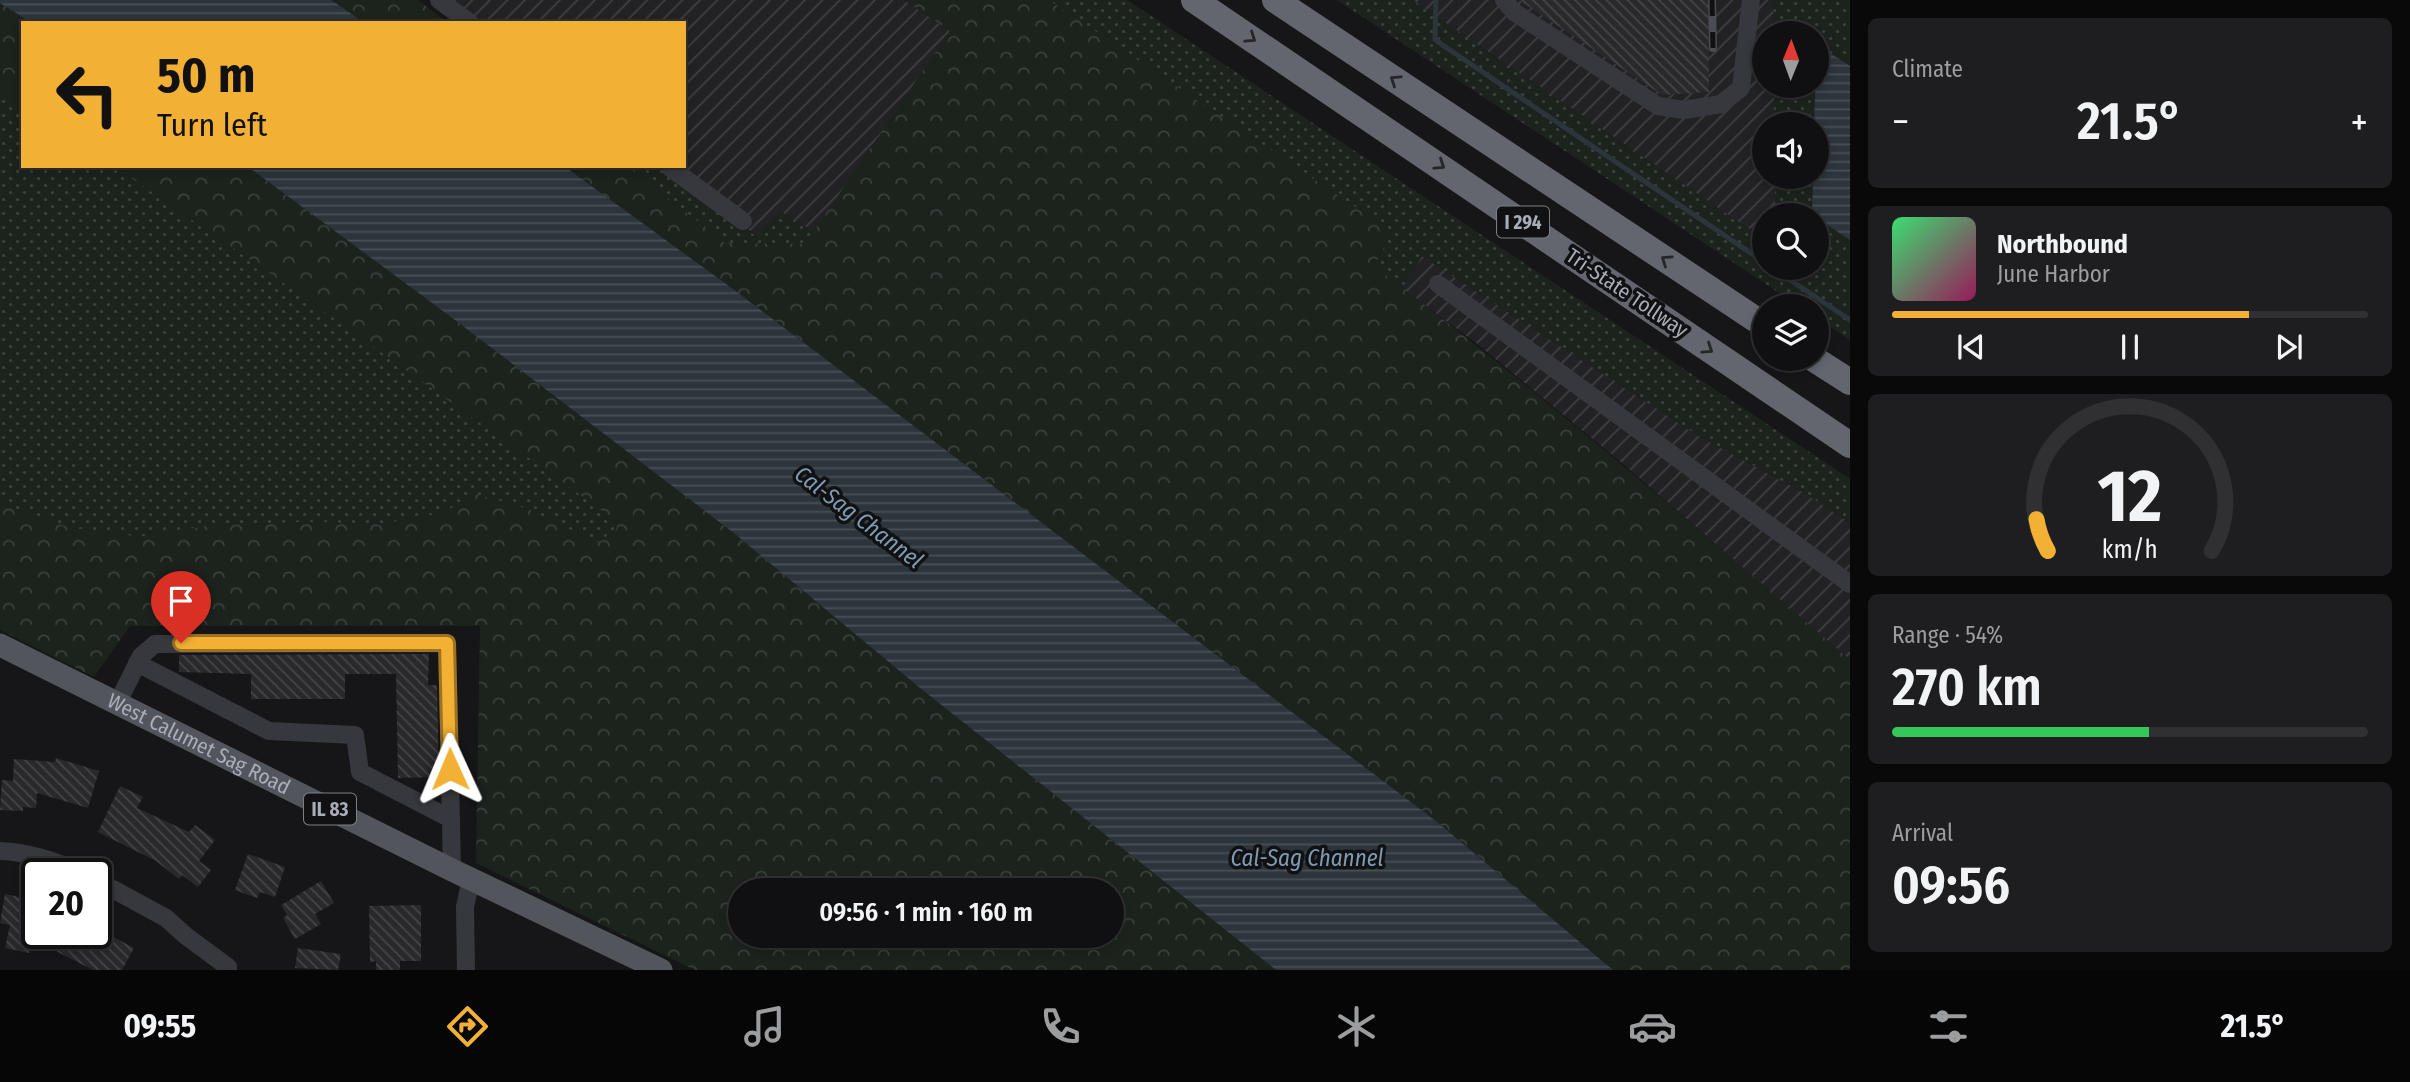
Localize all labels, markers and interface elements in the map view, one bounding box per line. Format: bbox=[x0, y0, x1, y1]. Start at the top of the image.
north arrow bbox=[1752, 21, 1829, 98]
map controls bbox=[1752, 21, 1829, 371]
one-way arrow bbox=[1243, 30, 1256, 42]
text: 50 m bbox=[157, 46, 255, 105]
icon: left bbox=[42, 49, 133, 140]
text: Climate bbox=[1892, 55, 1963, 83]
one-way arrow bbox=[1390, 76, 1403, 89]
text: 21.5° bbox=[2077, 90, 2183, 153]
text: − bbox=[1892, 99, 1909, 145]
text: + bbox=[2351, 99, 2368, 145]
text: Turn left bbox=[157, 106, 267, 144]
button: sound bbox=[1752, 112, 1829, 189]
one-way arrow bbox=[1432, 157, 1445, 170]
button: search bbox=[1752, 203, 1829, 280]
road number: I 294 bbox=[1497, 206, 1549, 238]
text: Northbound bbox=[1997, 229, 2128, 260]
street label: Tri-State Tollway bbox=[1561, 243, 1693, 344]
one-way arrow bbox=[1661, 256, 1674, 269]
text: June Harbor bbox=[1997, 260, 2110, 288]
button: layers bbox=[1752, 294, 1829, 371]
icon: previous bbox=[1952, 328, 1990, 366]
icon: pause bbox=[2111, 328, 2149, 366]
icon: next bbox=[2270, 328, 2308, 366]
one-way arrow bbox=[1701, 340, 1714, 353]
text: 12 bbox=[2098, 453, 2162, 540]
water label: Cal-Sag Channel bbox=[789, 460, 929, 574]
text: km/h bbox=[2102, 535, 2158, 565]
pin bbox=[151, 571, 211, 643]
icon: arrive bbox=[162, 582, 200, 620]
text: Range · 54% bbox=[1892, 621, 2003, 649]
text: 270 km bbox=[1892, 656, 2042, 719]
street label: West Calumet Sag Road bbox=[103, 688, 295, 800]
position arrow bbox=[413, 732, 487, 806]
road number: IL 83 bbox=[304, 794, 356, 824]
text: Arrival bbox=[1892, 819, 1953, 847]
water label: Cal-Sag Channel bbox=[1230, 844, 1384, 872]
text: 09:56 bbox=[1892, 854, 2010, 917]
speed limit sign: 20 bbox=[21, 858, 112, 949]
text: 09:56 · 1 min · 160 m bbox=[819, 897, 1033, 928]
icon: directions bbox=[443, 1002, 492, 1051]
icon: music bbox=[740, 1002, 789, 1051]
icon: phone bbox=[1036, 1002, 1085, 1051]
icon: climate bbox=[1332, 1002, 1381, 1051]
icon: car bbox=[1628, 1002, 1677, 1051]
icon: filters bbox=[1924, 1002, 1973, 1051]
text: 09:55 bbox=[124, 1007, 196, 1045]
text: 21.5° bbox=[2221, 1007, 2286, 1045]

